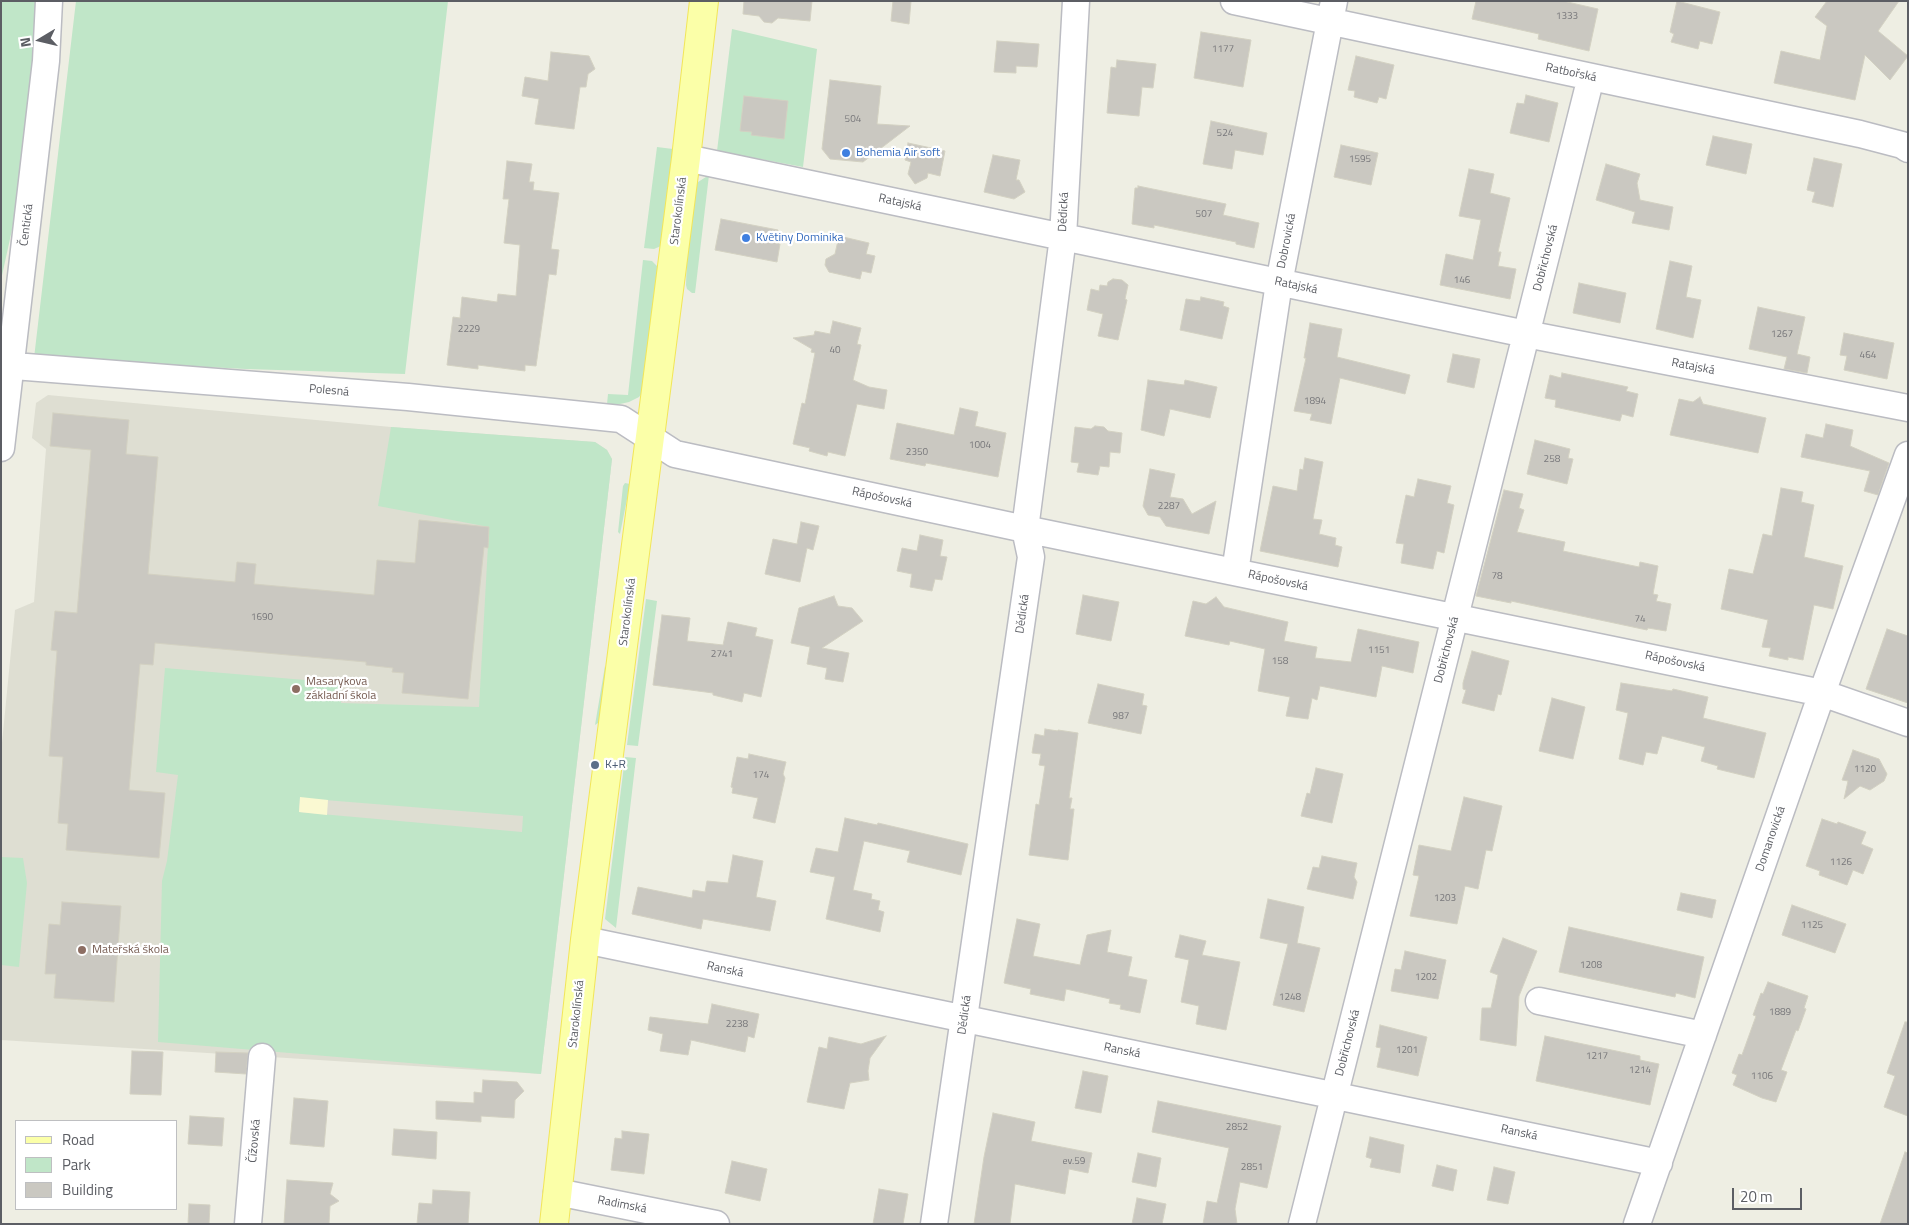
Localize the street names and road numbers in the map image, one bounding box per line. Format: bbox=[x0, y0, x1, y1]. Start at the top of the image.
street label: Ratbořská bbox=[1544, 61, 1598, 85]
street label: Starokolínská bbox=[668, 176, 690, 246]
street label: Ratajská bbox=[877, 191, 923, 215]
street label: Dědická bbox=[1056, 192, 1072, 232]
street label: Čentická bbox=[17, 203, 37, 247]
street label: Dobrovická bbox=[1275, 212, 1299, 270]
street label: Dobřichovská bbox=[1531, 223, 1561, 293]
street label: Ratajská bbox=[1273, 274, 1319, 298]
street label: Ratajská bbox=[1670, 356, 1716, 378]
street label: Polesná bbox=[308, 382, 350, 400]
street label: Rápošovská bbox=[851, 485, 913, 511]
street label: Rápošovská bbox=[1247, 568, 1309, 594]
street label: Starokolínská bbox=[617, 577, 639, 647]
street label: Dědická bbox=[1013, 593, 1033, 635]
street label: Dobřichovská bbox=[1432, 615, 1462, 685]
street label: Rápošovská bbox=[1644, 649, 1706, 675]
street label: Domanovická bbox=[1753, 804, 1789, 874]
street label: Ranská bbox=[705, 959, 745, 981]
street label: Starokolínská bbox=[566, 979, 588, 1049]
street label: Dědická bbox=[955, 994, 975, 1036]
street label: Dobřichovská bbox=[1333, 1008, 1363, 1078]
street label: Ranská bbox=[1102, 1040, 1142, 1062]
street label: Čížovská bbox=[246, 1119, 264, 1163]
street label: Ranská bbox=[1499, 1122, 1539, 1144]
street label: Radimská bbox=[596, 1193, 648, 1217]

